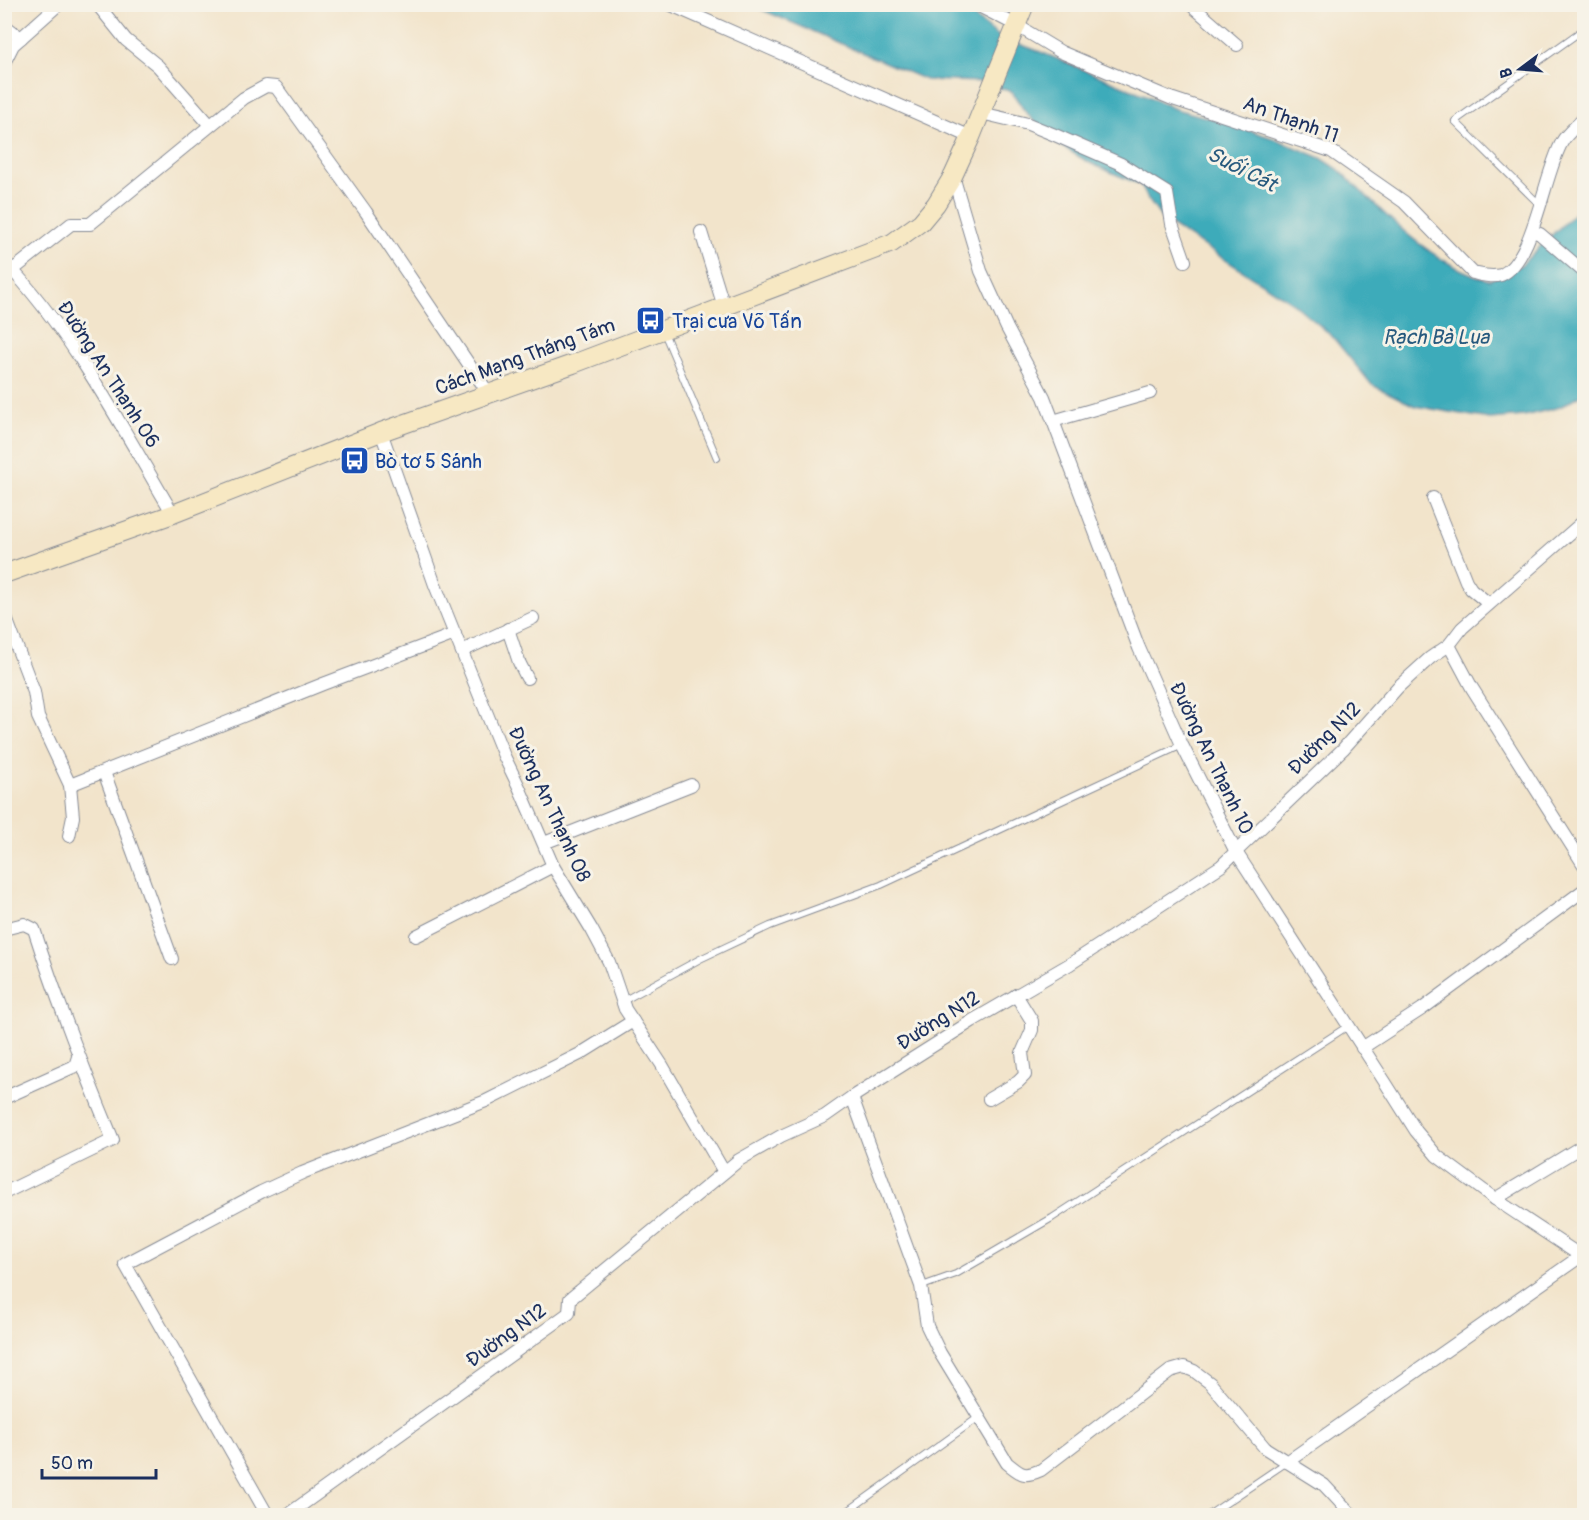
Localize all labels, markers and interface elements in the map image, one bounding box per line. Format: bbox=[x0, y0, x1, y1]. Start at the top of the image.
north arrow bbox=[1490, 39, 1550, 99]
text: B bbox=[1496, 66, 1517, 80]
street label: An Thạnh 11 bbox=[1240, 91, 1342, 148]
water label: Suối Cát bbox=[1203, 141, 1283, 199]
street label: Đường An Thạnh 06 bbox=[52, 296, 165, 453]
bus stop icon: Trại cưa Võ Tấn bbox=[635, 305, 667, 337]
place label: Trại cưa Võ Tấn bbox=[672, 309, 802, 334]
street label: Cách Mạng Tháng Tám bbox=[432, 312, 618, 401]
water label: Rạch Bà Lụa bbox=[1383, 324, 1490, 351]
bus stop icon: Bò tơ 5 Sánh bbox=[338, 445, 370, 477]
place label: Bò tơ 5 Sánh bbox=[375, 449, 482, 474]
street label: Đường An Thạnh 10 bbox=[1164, 678, 1259, 839]
street label: Đường N12 bbox=[1283, 697, 1366, 780]
street label: Đường An Thạnh 08 bbox=[503, 722, 597, 886]
street label: Đường N12 bbox=[892, 985, 984, 1056]
street label: Đường N12 bbox=[461, 1298, 551, 1373]
scale bar bbox=[42, 1442, 156, 1480]
text: 50 m bbox=[51, 1452, 93, 1475]

